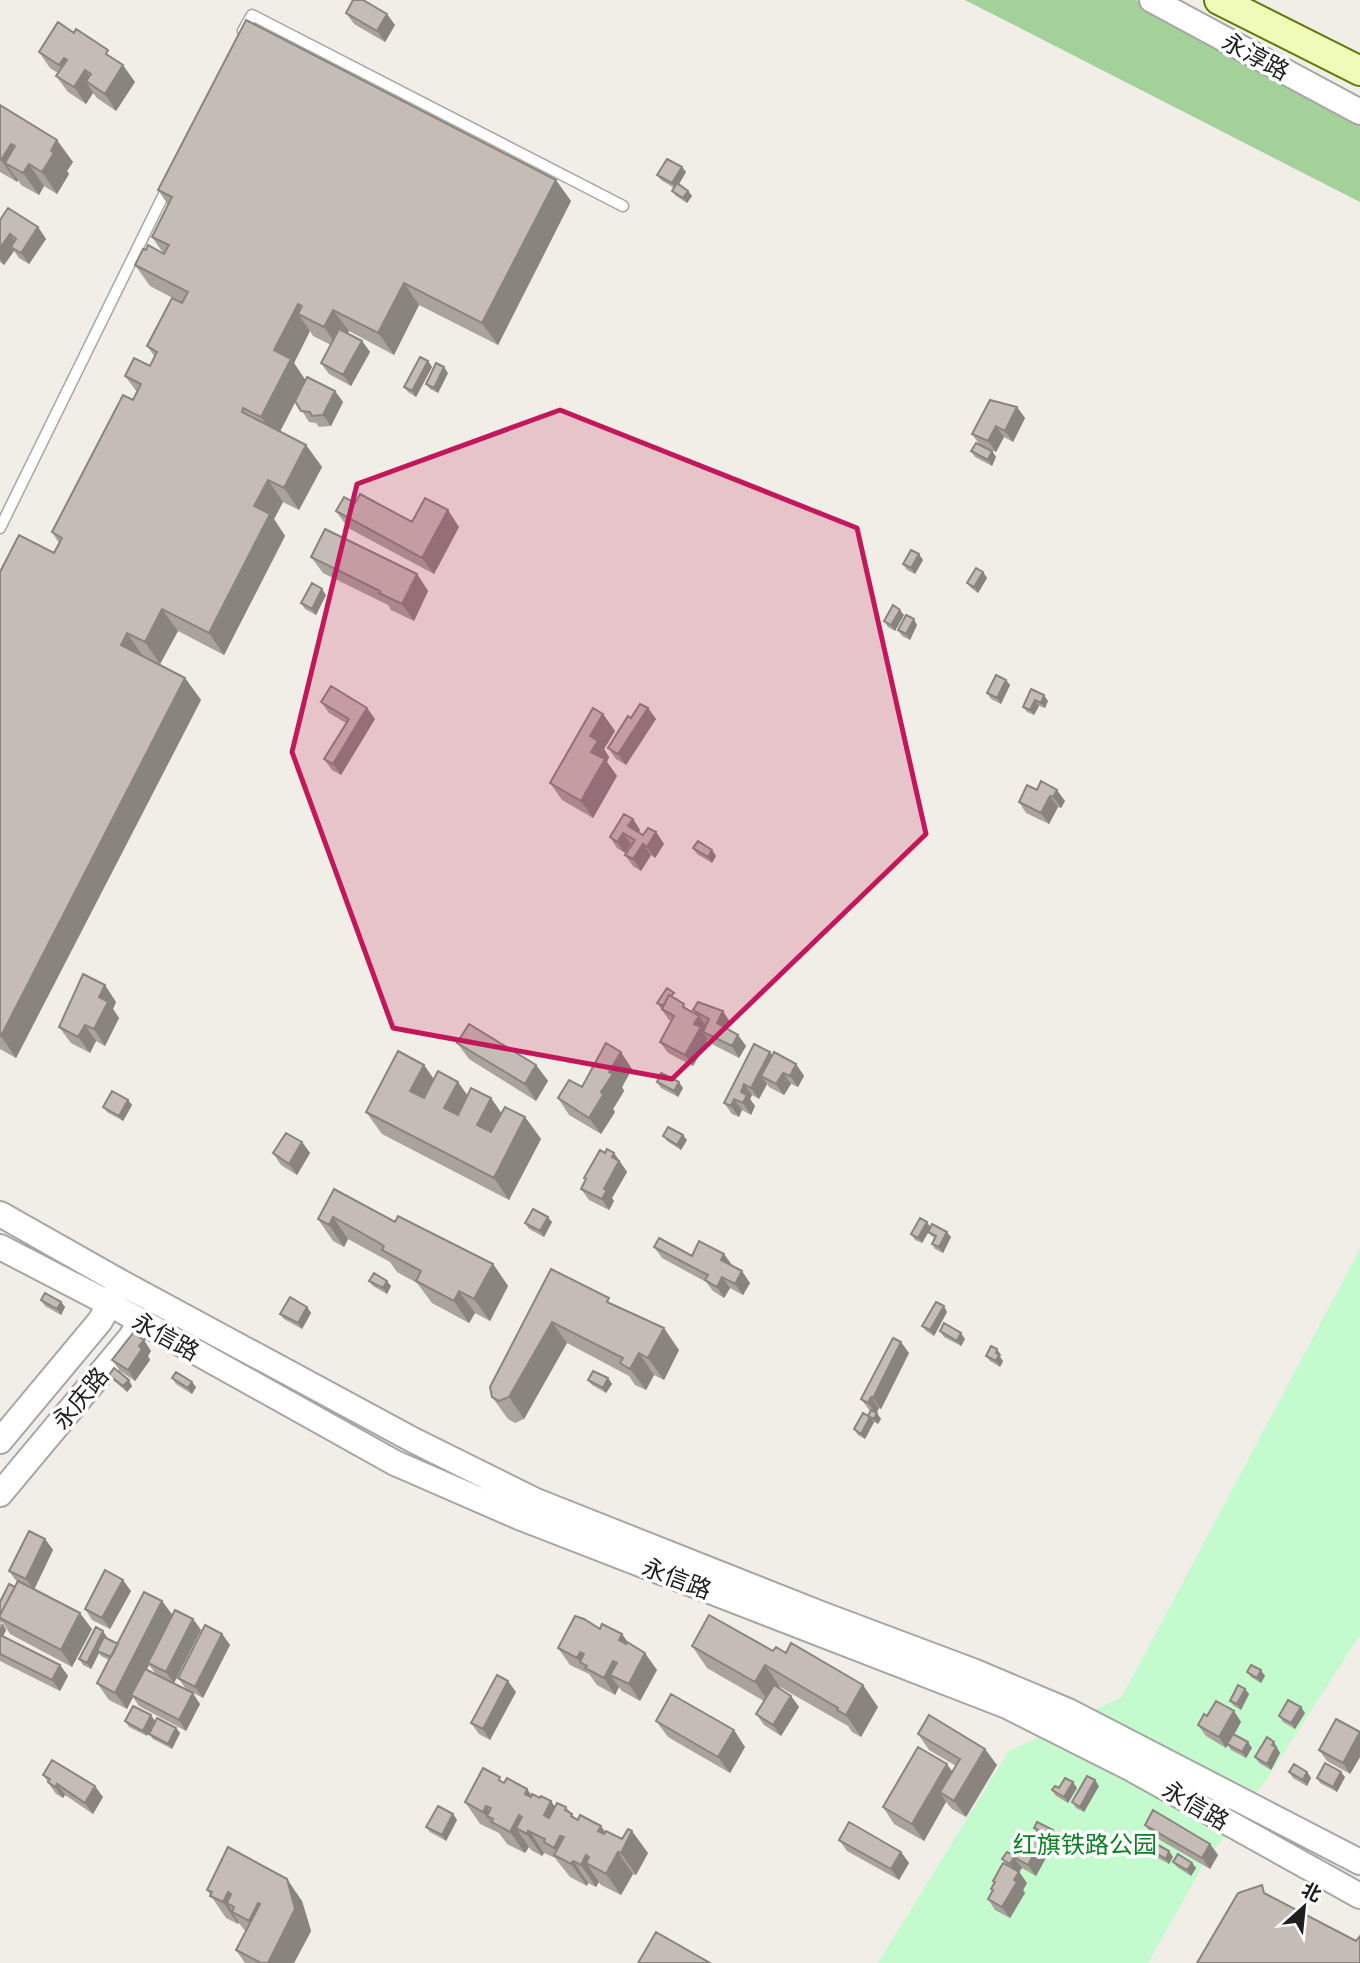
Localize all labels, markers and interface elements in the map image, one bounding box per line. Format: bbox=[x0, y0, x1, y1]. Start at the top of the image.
street label: 永淳路 bbox=[1216, 23, 1296, 89]
street label: 永信路 bbox=[126, 1303, 206, 1369]
street label: 永庆路 bbox=[43, 1359, 117, 1437]
street label: 永信路 bbox=[637, 1548, 717, 1608]
street label: 永信路 bbox=[1156, 1771, 1236, 1839]
park label: 红旗铁路公园 bbox=[1013, 1826, 1157, 1862]
north arrow bbox=[1269, 1872, 1339, 1942]
text: 北 bbox=[1297, 1874, 1327, 1909]

